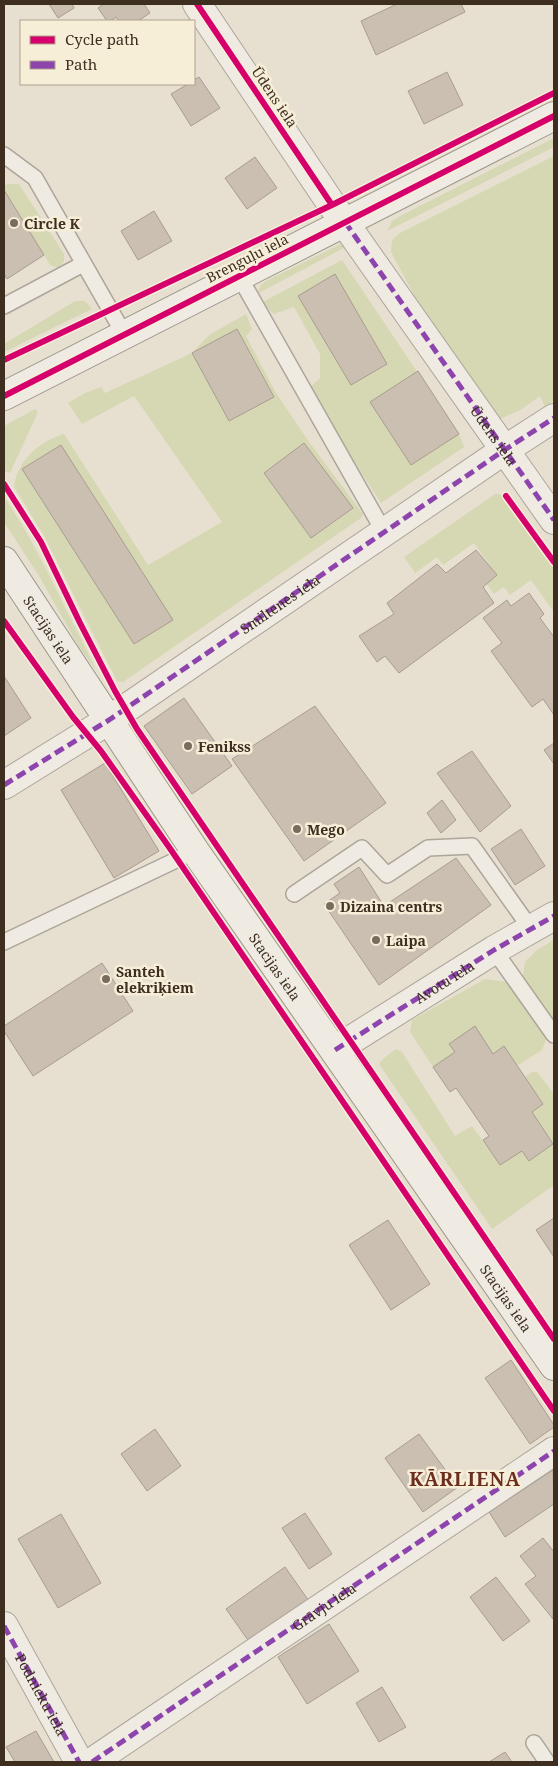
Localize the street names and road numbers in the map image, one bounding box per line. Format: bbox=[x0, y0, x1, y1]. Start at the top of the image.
street label: Ūdens iela bbox=[248, 63, 302, 131]
street label: Brenguļu iela bbox=[203, 229, 291, 287]
street label: Ūdens iela bbox=[467, 402, 522, 469]
street label: Smiltenes iela bbox=[236, 569, 323, 638]
street label: Stacijas iela bbox=[20, 592, 79, 667]
street label: Stacijas iela bbox=[245, 929, 306, 1004]
street label: Avotu iela bbox=[411, 955, 478, 1007]
street label: Stacijas iela bbox=[476, 1260, 537, 1335]
street label: Grāvju iela bbox=[288, 1578, 359, 1635]
street label: Podnieku iela bbox=[11, 1650, 72, 1739]

